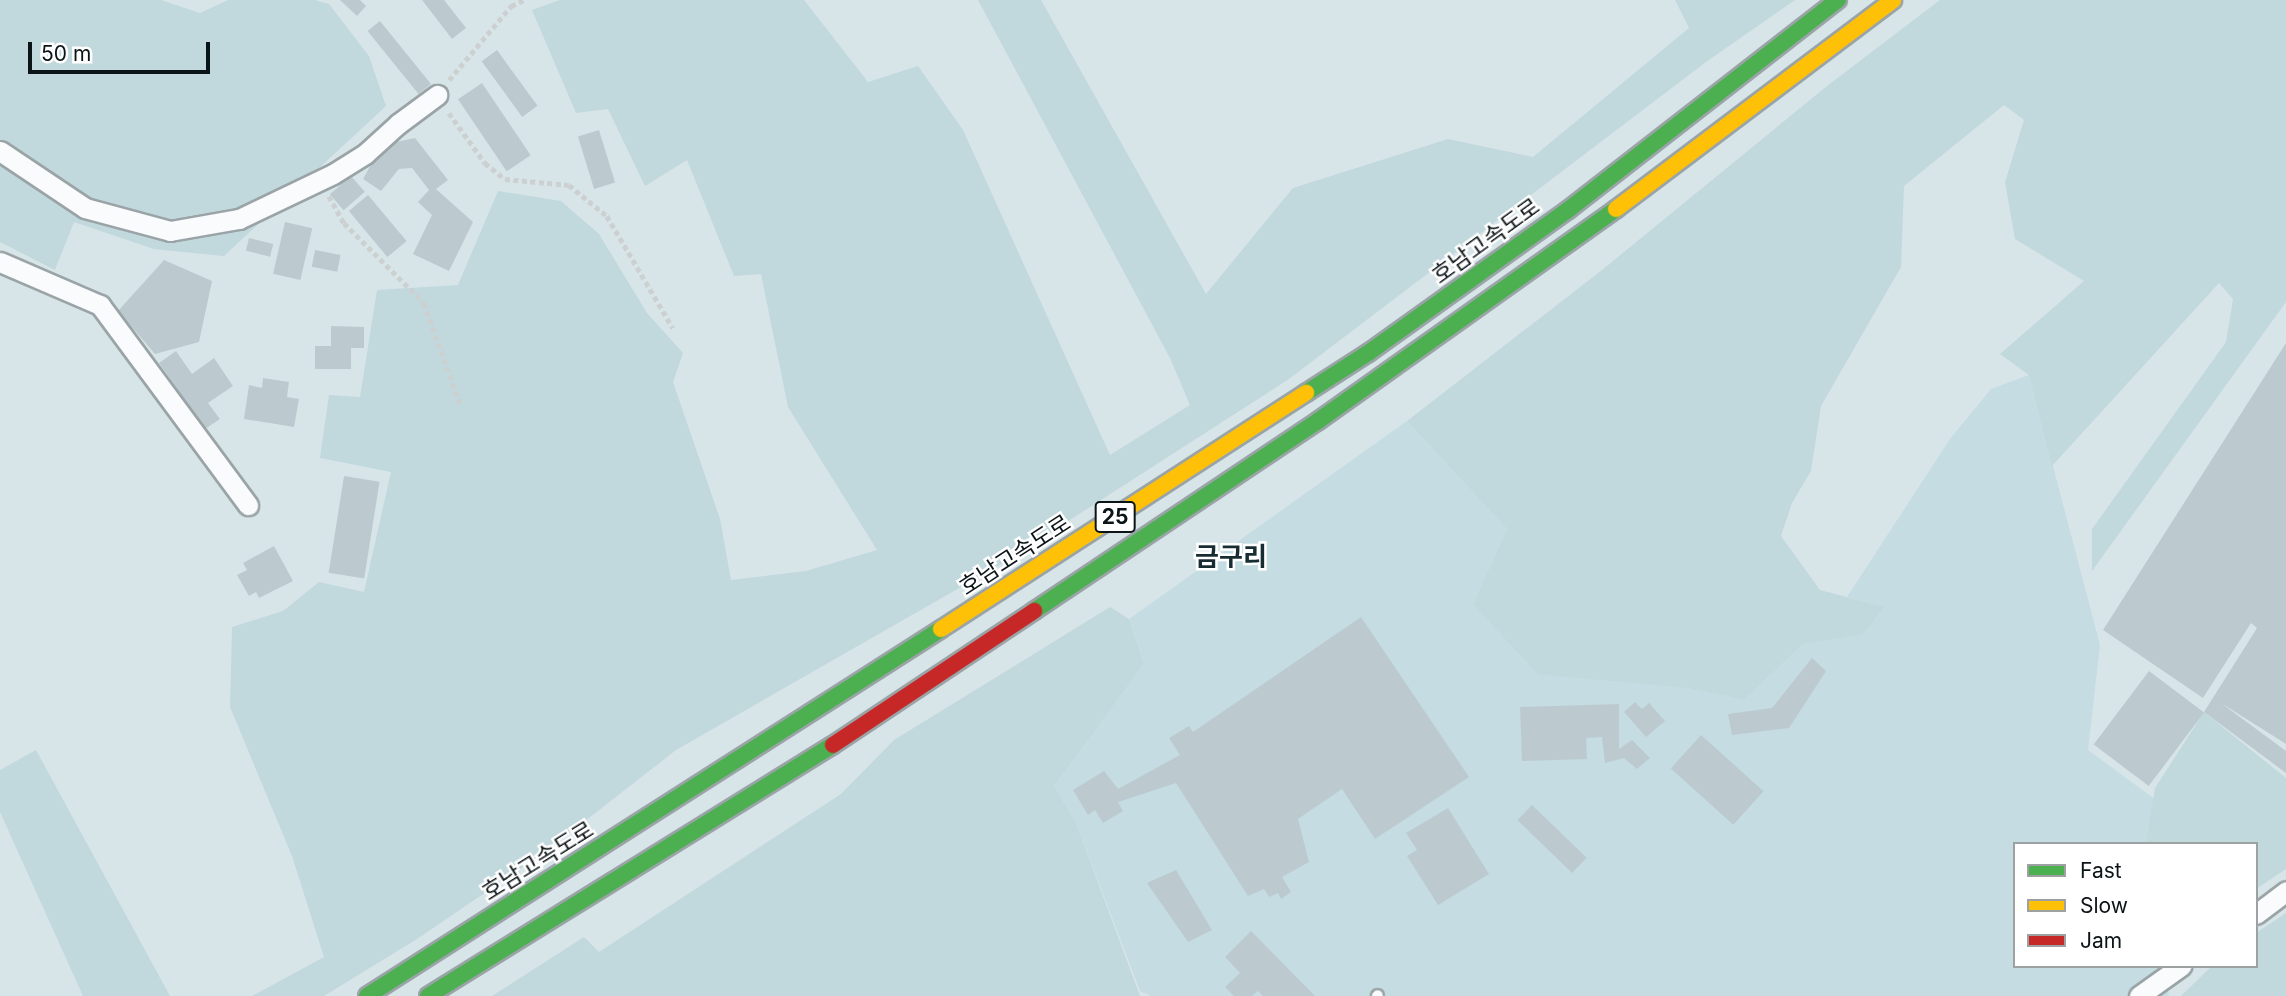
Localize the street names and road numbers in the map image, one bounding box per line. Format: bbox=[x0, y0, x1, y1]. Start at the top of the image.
street label: 호남고속도로 bbox=[1427, 193, 1545, 289]
road number: 25 bbox=[1094, 500, 1136, 534]
street label: 호남고속도로 bbox=[954, 509, 1076, 601]
street label: 호남고속도로 bbox=[477, 816, 599, 906]

